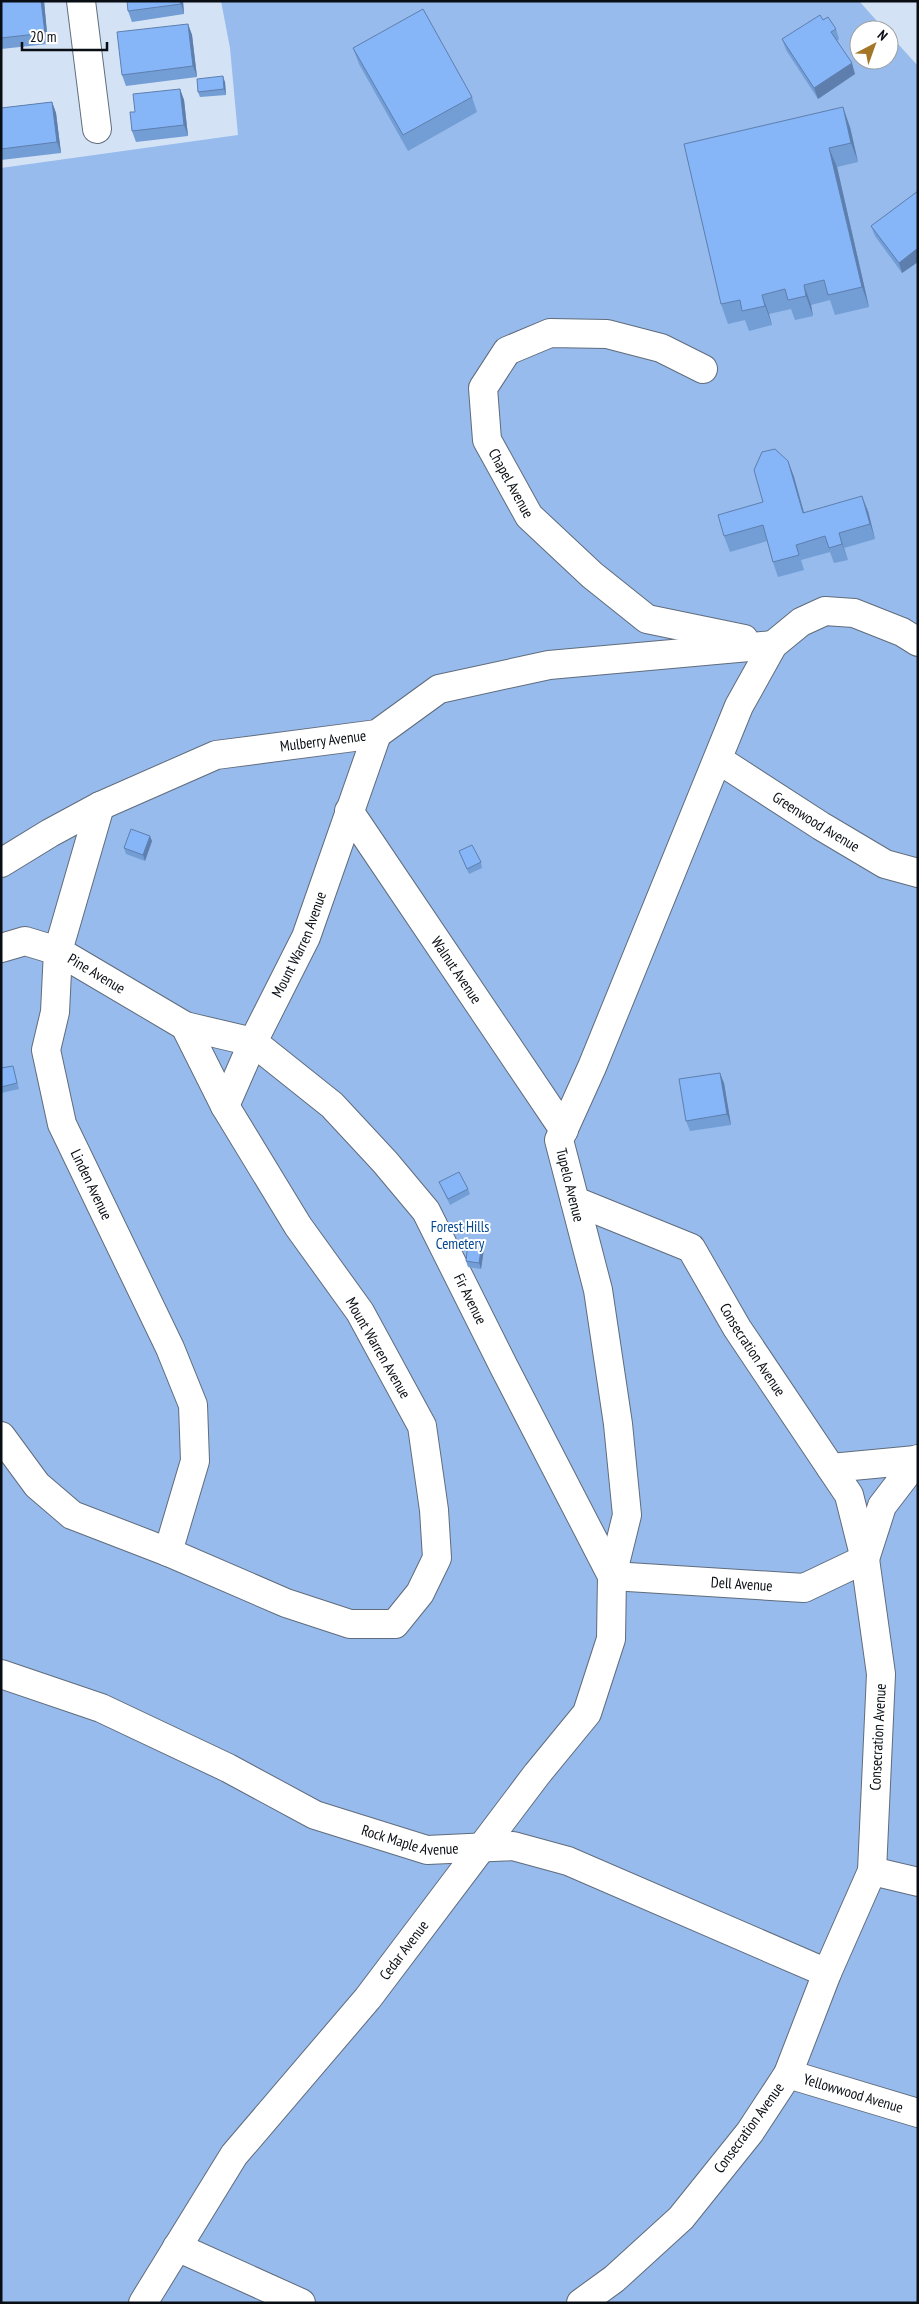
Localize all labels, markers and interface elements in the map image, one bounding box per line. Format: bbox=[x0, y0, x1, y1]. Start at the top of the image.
scale bar bbox=[22, 20, 108, 52]
north arrow bbox=[849, 20, 899, 70]
text: N bbox=[874, 26, 891, 44]
text: 20 m bbox=[30, 27, 56, 46]
street label: Chapel Avenue bbox=[485, 445, 538, 521]
street label: Mulberry Avenue bbox=[279, 726, 367, 756]
street label: Greenwood Avenue bbox=[769, 787, 863, 856]
street label: Mount Warren Avenue bbox=[267, 889, 330, 1000]
street label: Walnut Avenue bbox=[427, 933, 486, 1007]
street label: Pine Avenue bbox=[64, 949, 129, 998]
street label: Linden Avenue bbox=[67, 1146, 117, 1223]
street label: Tupelo Avenue bbox=[552, 1146, 589, 1224]
park label: Forest Hills Cemetery bbox=[431, 1217, 489, 1253]
street label: Fir Avenue bbox=[450, 1270, 491, 1327]
street label: Mount Warren Avenue bbox=[342, 1294, 415, 1402]
street label: Consecration Avenue bbox=[716, 1299, 790, 1400]
street label: Dell Avenue bbox=[710, 1572, 773, 1595]
street label: Consecration Avenue bbox=[865, 1683, 890, 1791]
street label: Rock Maple Avenue bbox=[359, 1820, 459, 1859]
street label: Cedar Avenue bbox=[375, 1916, 432, 1984]
street label: Yellowwood Avenue bbox=[801, 2069, 905, 2117]
street label: Consecration Avenue bbox=[709, 2079, 788, 2177]

